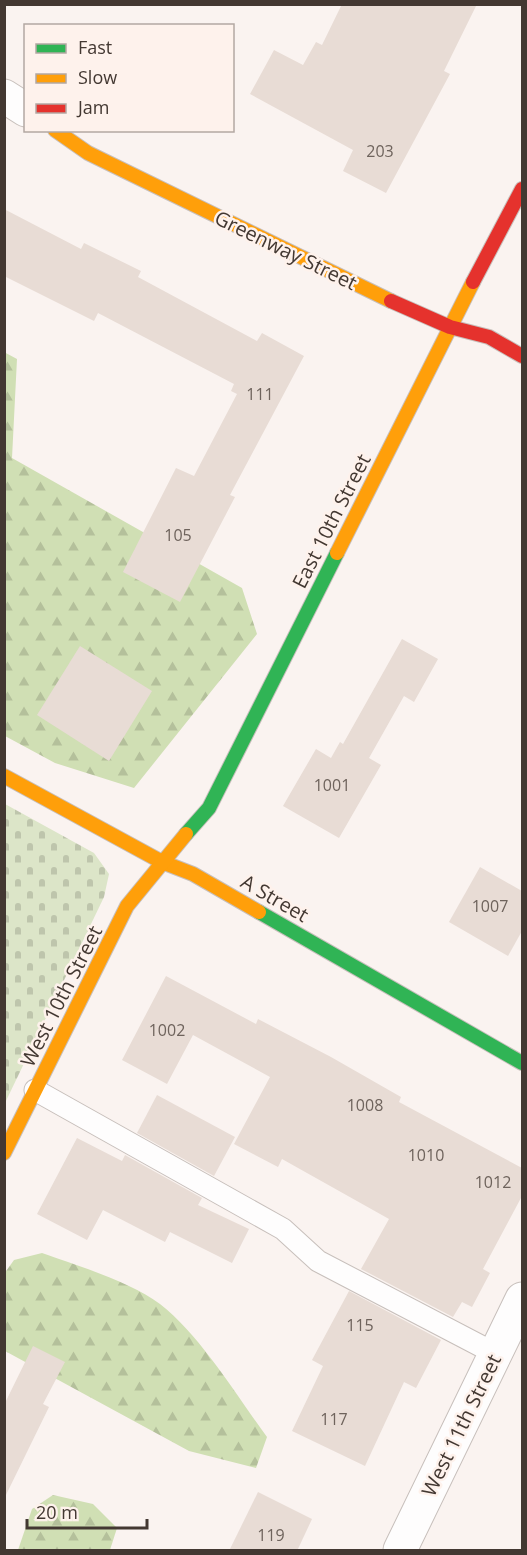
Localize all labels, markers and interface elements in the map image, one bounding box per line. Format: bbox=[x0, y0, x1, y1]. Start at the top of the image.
legend bbox=[24, 24, 234, 132]
text: Fast bbox=[78, 35, 112, 59]
text: Slow bbox=[78, 65, 117, 89]
text: Jam bbox=[76, 95, 110, 119]
house number: 203 bbox=[366, 140, 394, 162]
street label: Greenway Street bbox=[210, 204, 362, 296]
house number: 111 bbox=[246, 383, 274, 405]
street label: East 10th Street bbox=[286, 449, 376, 593]
house number: 105 bbox=[164, 524, 192, 546]
house number: 1001 bbox=[314, 774, 350, 796]
street label: A Street bbox=[236, 868, 314, 928]
house number: 1007 bbox=[472, 895, 508, 917]
street label: West 10th Street bbox=[14, 921, 108, 1071]
house number: 1002 bbox=[149, 1019, 185, 1041]
house number: 1008 bbox=[347, 1094, 383, 1116]
house number: 1010 bbox=[408, 1144, 444, 1166]
house number: 1012 bbox=[475, 1171, 511, 1193]
house number: 115 bbox=[346, 1314, 374, 1336]
street label: West 11th Street bbox=[415, 1349, 507, 1501]
house number: 117 bbox=[320, 1408, 348, 1430]
scale bar bbox=[27, 1492, 147, 1530]
text: 20 m bbox=[36, 1500, 78, 1524]
house number: 119 bbox=[257, 1524, 285, 1546]

